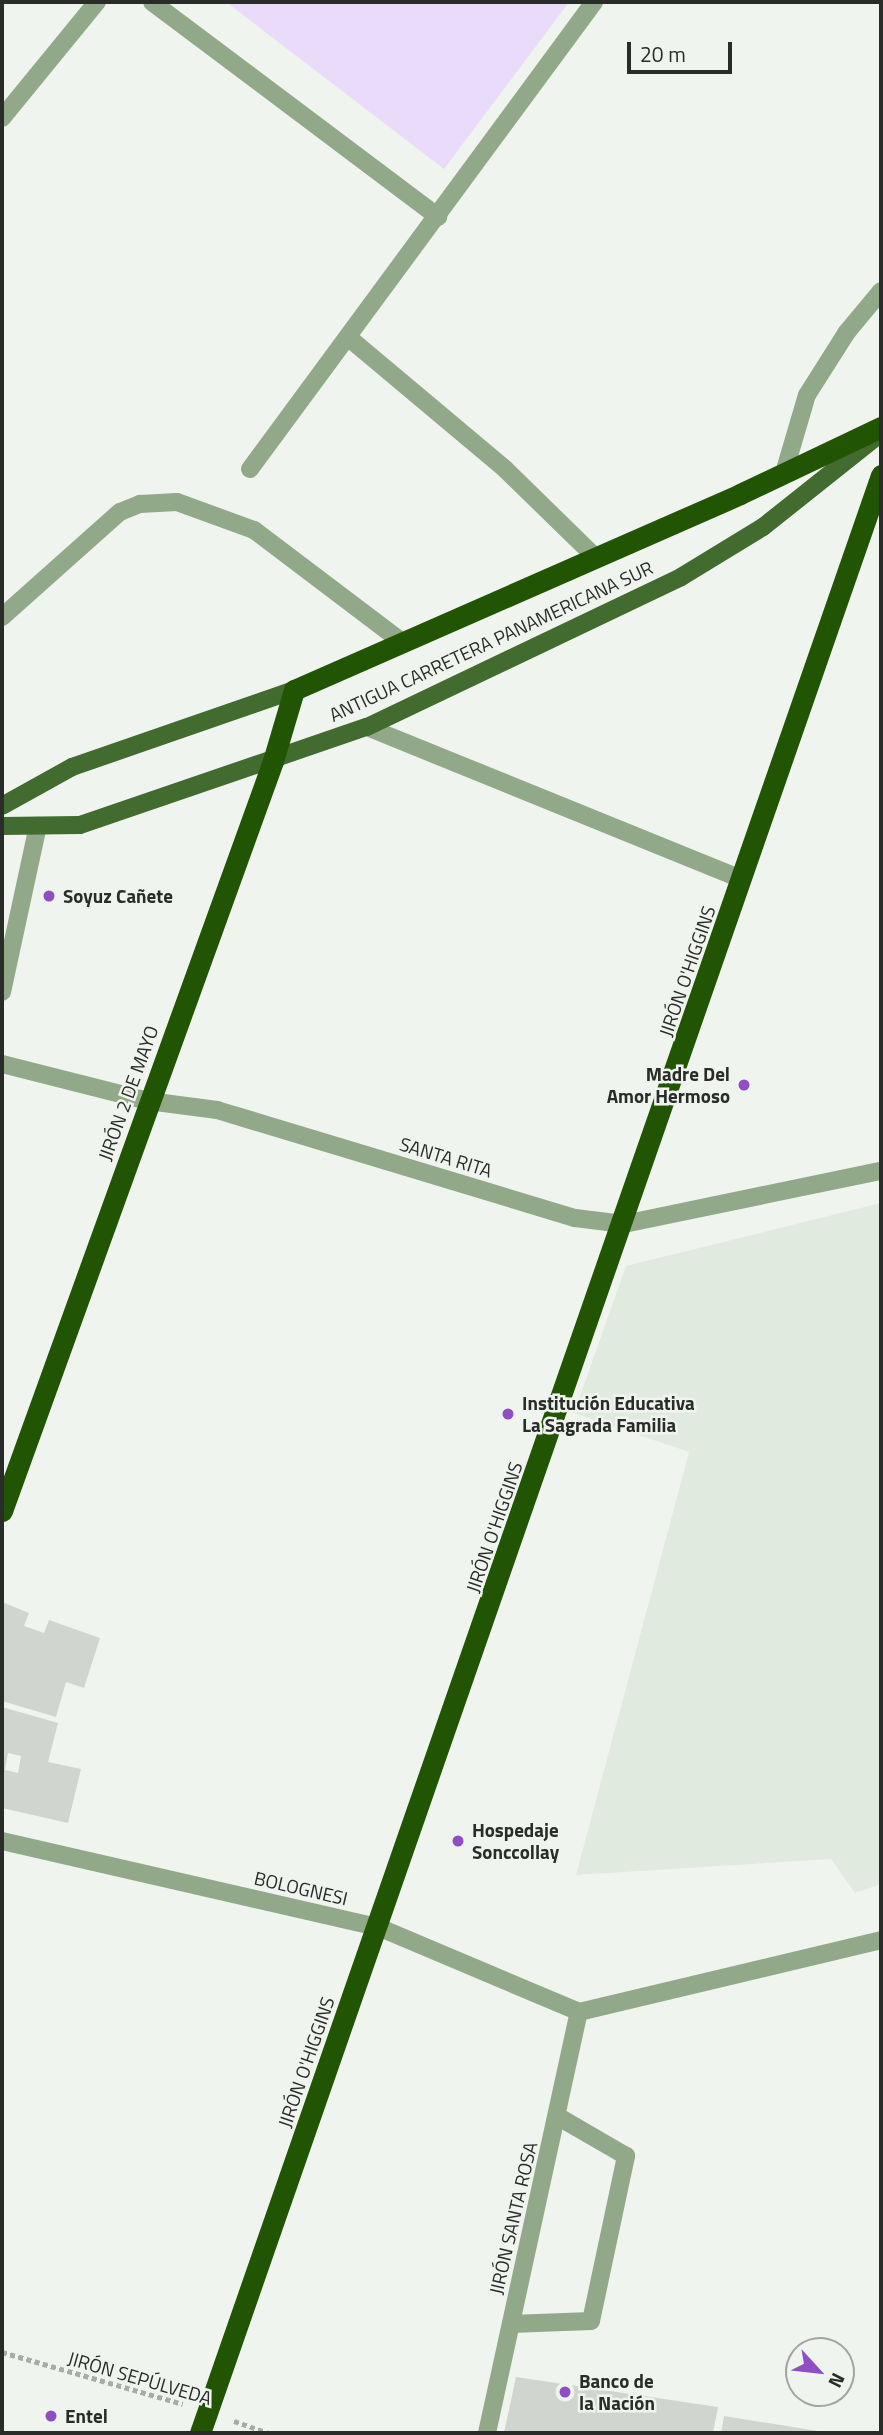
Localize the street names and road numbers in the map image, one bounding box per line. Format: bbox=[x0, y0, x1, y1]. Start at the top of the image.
street label: ANTIGUA CARRETERA PANAMERICANA SUR bbox=[326, 556, 656, 726]
street label: JIRÓN O'HIGGINS bbox=[654, 903, 720, 1039]
street label: JIRÓN 2 DE MAYO bbox=[93, 1022, 163, 1164]
street label: SANTA RITA bbox=[397, 1132, 495, 1182]
street label: JIRÓN O'HIGGINS bbox=[461, 1459, 527, 1595]
street label: BOLOGNESI bbox=[252, 1866, 350, 1910]
street label: JIRÓN O'HIGGINS bbox=[273, 1994, 339, 2130]
street label: JIRÓN SANTA ROSA bbox=[484, 2139, 542, 2297]
street label: JIRÓN SEPÚLVEDA bbox=[65, 2347, 215, 2409]

